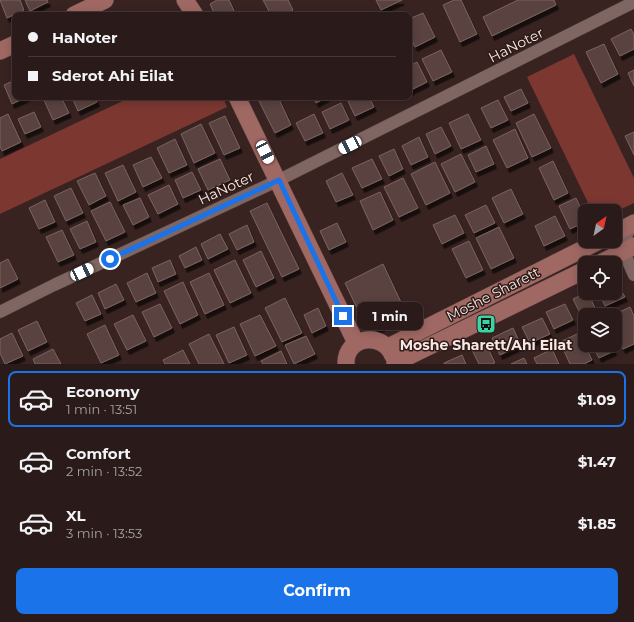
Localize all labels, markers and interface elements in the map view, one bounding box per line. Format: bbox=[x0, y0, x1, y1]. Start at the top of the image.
street label: HaNoter bbox=[485, 23, 547, 66]
text: HaNoter bbox=[52, 28, 118, 47]
text: Sderot Ahi Eilat bbox=[52, 66, 174, 85]
car bbox=[337, 134, 363, 156]
car bbox=[254, 139, 276, 165]
street label: HaNoter bbox=[195, 167, 257, 209]
north arrow bbox=[578, 204, 622, 248]
map controls bbox=[578, 204, 622, 352]
route start bbox=[101, 250, 119, 268]
button: locate bbox=[578, 256, 622, 300]
car bbox=[69, 261, 95, 283]
street label: Moshe Sharett bbox=[443, 263, 543, 325]
callout: 1 min bbox=[357, 302, 423, 330]
route end bbox=[334, 307, 352, 325]
text: 1 min bbox=[372, 308, 408, 324]
button: layers bbox=[578, 308, 622, 352]
bus stop icon: Moshe Sharett/Ahi Eilat bbox=[475, 313, 497, 335]
place label: Moshe Sharett/Ahi Eilat bbox=[400, 336, 572, 354]
icon: car bbox=[18, 381, 54, 417]
text: Economy bbox=[66, 382, 139, 401]
text: $1.09 bbox=[577, 390, 616, 409]
text: 1 min · 13:51 bbox=[66, 401, 137, 417]
icon: car bbox=[18, 443, 54, 479]
text: Comfort bbox=[66, 444, 131, 463]
text: $1.47 bbox=[578, 452, 616, 471]
text: 2 min · 13:52 bbox=[66, 463, 142, 479]
icon: car bbox=[18, 505, 54, 541]
text: XL bbox=[66, 506, 85, 525]
text: $1.85 bbox=[578, 514, 616, 533]
text: 3 min · 13:53 bbox=[66, 525, 142, 541]
button: Confirm bbox=[16, 568, 618, 614]

